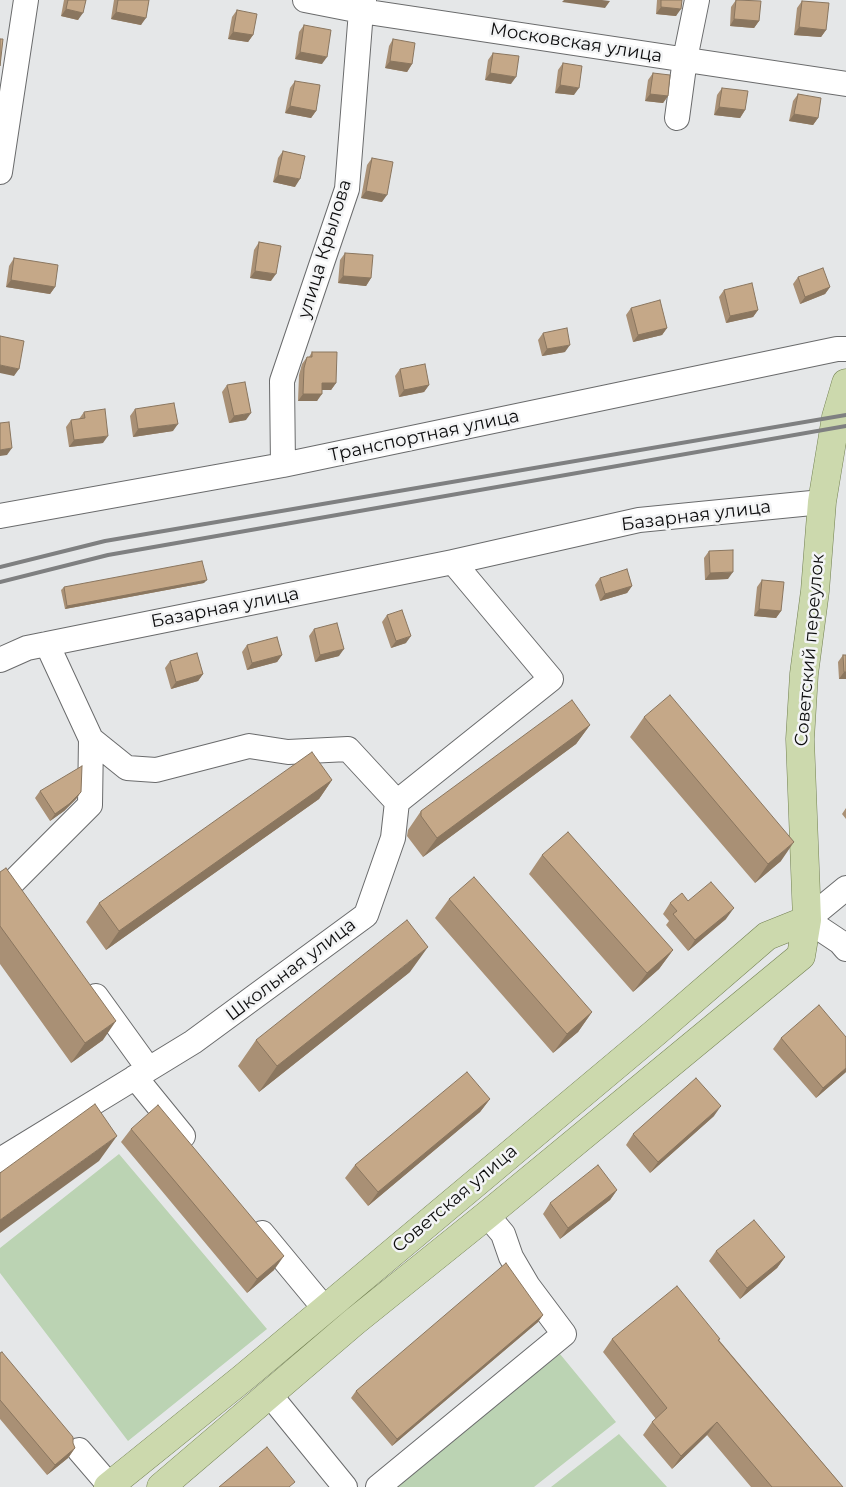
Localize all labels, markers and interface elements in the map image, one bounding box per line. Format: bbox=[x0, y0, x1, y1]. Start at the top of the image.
street label: Московская улица bbox=[488, 19, 664, 67]
street label: улица Крылова bbox=[294, 177, 356, 321]
street label: Транспортная улица bbox=[327, 405, 521, 467]
street label: Базарная улица bbox=[620, 496, 772, 536]
street label: Советский переулок bbox=[791, 553, 829, 747]
street label: Базарная улица bbox=[149, 583, 301, 633]
street label: Школьная улица bbox=[222, 914, 360, 1026]
street label: Советская улица bbox=[388, 1140, 522, 1258]

